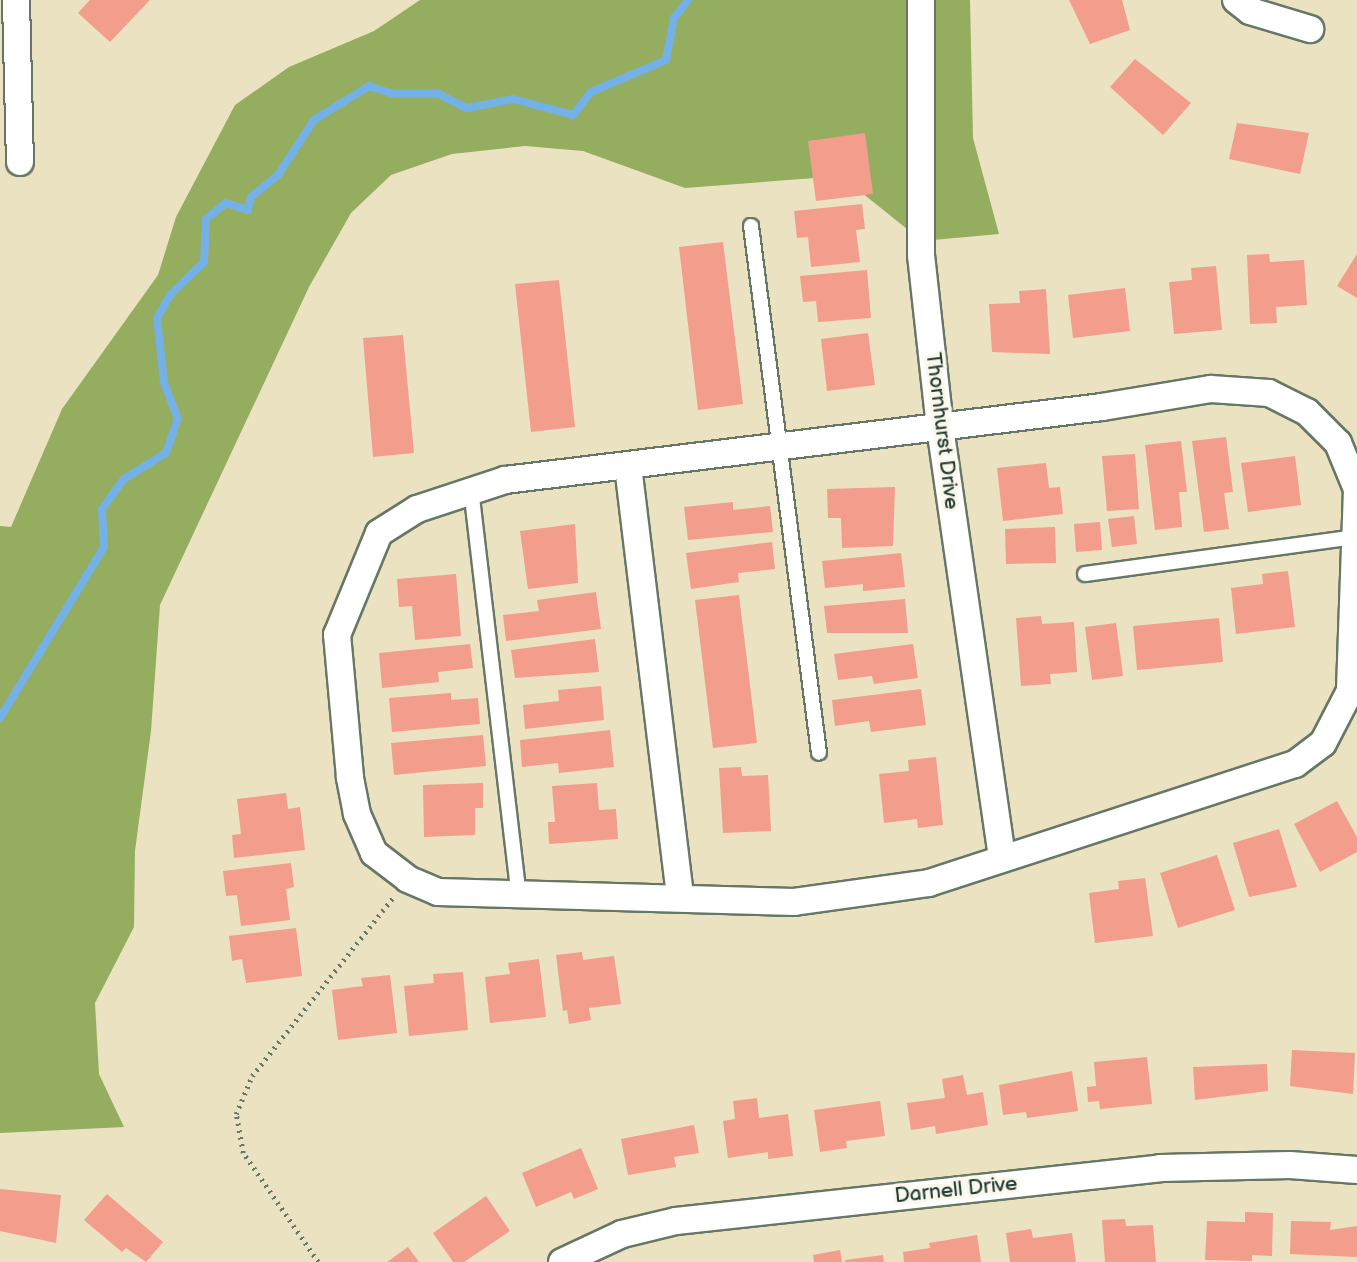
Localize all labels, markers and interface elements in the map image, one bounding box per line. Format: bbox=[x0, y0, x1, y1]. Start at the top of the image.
street label: Thornhurst Drive bbox=[920, 351, 964, 511]
street label: Darnell Drive bbox=[893, 1171, 1019, 1209]

